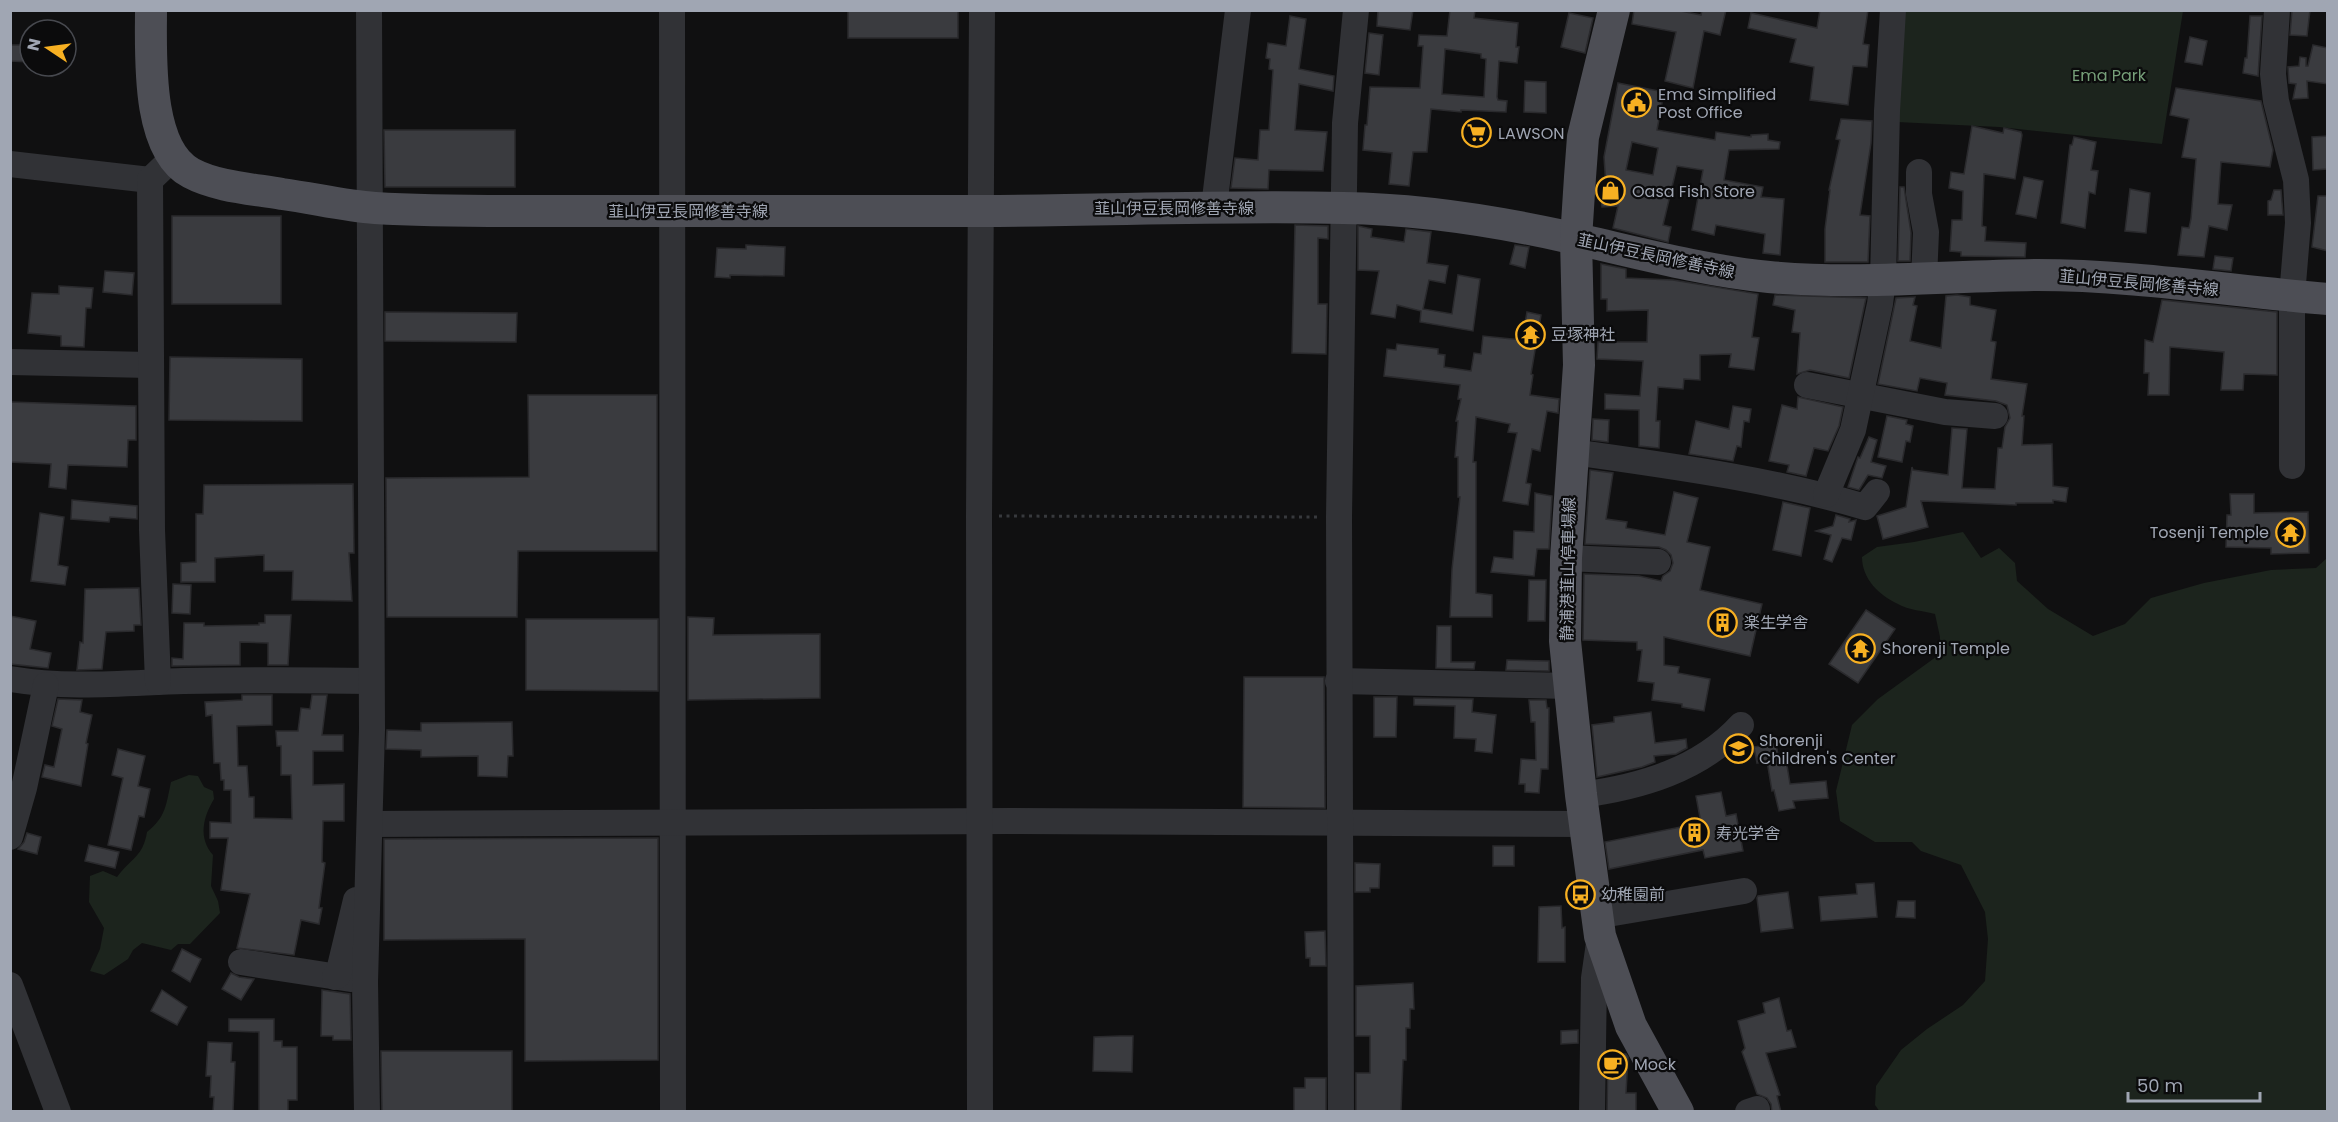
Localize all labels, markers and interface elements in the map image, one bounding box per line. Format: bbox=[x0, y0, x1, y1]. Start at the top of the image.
north arrow bbox=[18, 18, 78, 78]
text: N bbox=[21, 36, 46, 53]
park label: Ema Park bbox=[2072, 64, 2147, 87]
place label: Ema Simplified Post Office bbox=[1658, 83, 1776, 124]
public building icon: Ema Simplified Post Office bbox=[1621, 87, 1653, 119]
supermarket icon: LAWSON bbox=[1461, 117, 1493, 149]
place label: LAWSON bbox=[1498, 122, 1565, 145]
shop icon: Oasa Fish Store bbox=[1595, 175, 1627, 207]
place label: Oasa Fish Store bbox=[1632, 180, 1755, 203]
street label: 韮山伊豆長岡修善寺線 bbox=[1094, 197, 1254, 220]
street label: 韮山伊豆長岡修善寺線 bbox=[608, 200, 768, 223]
street label: 韮山伊豆長岡修善寺線 bbox=[1575, 228, 1737, 284]
street label: 韮山伊豆長岡修善寺線 bbox=[2058, 265, 2220, 301]
temple icon: 豆塚神社 bbox=[1514, 318, 1546, 350]
place label: 豆塚神社 bbox=[1551, 323, 1615, 346]
street label: 静浦港韮山停車場線 bbox=[1555, 497, 1581, 641]
temple icon: Tosenji Temple bbox=[2274, 516, 2306, 548]
place label: Tosenji Temple bbox=[2150, 521, 2269, 544]
building icon: 楽生学舎 bbox=[1707, 606, 1739, 638]
place label: 楽生学舎 bbox=[1744, 611, 1808, 634]
temple icon: Shorenji Temple bbox=[1845, 632, 1877, 664]
place label: Shorenji Temple bbox=[1882, 637, 2010, 660]
place label: Shorenji Children's Center bbox=[1759, 729, 1896, 770]
school or university icon: Shorenji Children's Center bbox=[1722, 733, 1754, 765]
building icon: 寿光学舎 bbox=[1679, 817, 1711, 849]
place label: 寿光学舎 bbox=[1716, 822, 1780, 845]
bus stop icon: 幼稚園前 bbox=[1564, 878, 1596, 910]
place label: 幼稚園前 bbox=[1601, 883, 1665, 906]
cafe icon: Mock bbox=[1597, 1048, 1629, 1080]
place label: Mock bbox=[1634, 1053, 1677, 1076]
scale bar bbox=[2128, 1065, 2260, 1103]
text: 50 m bbox=[2137, 1073, 2183, 1098]

